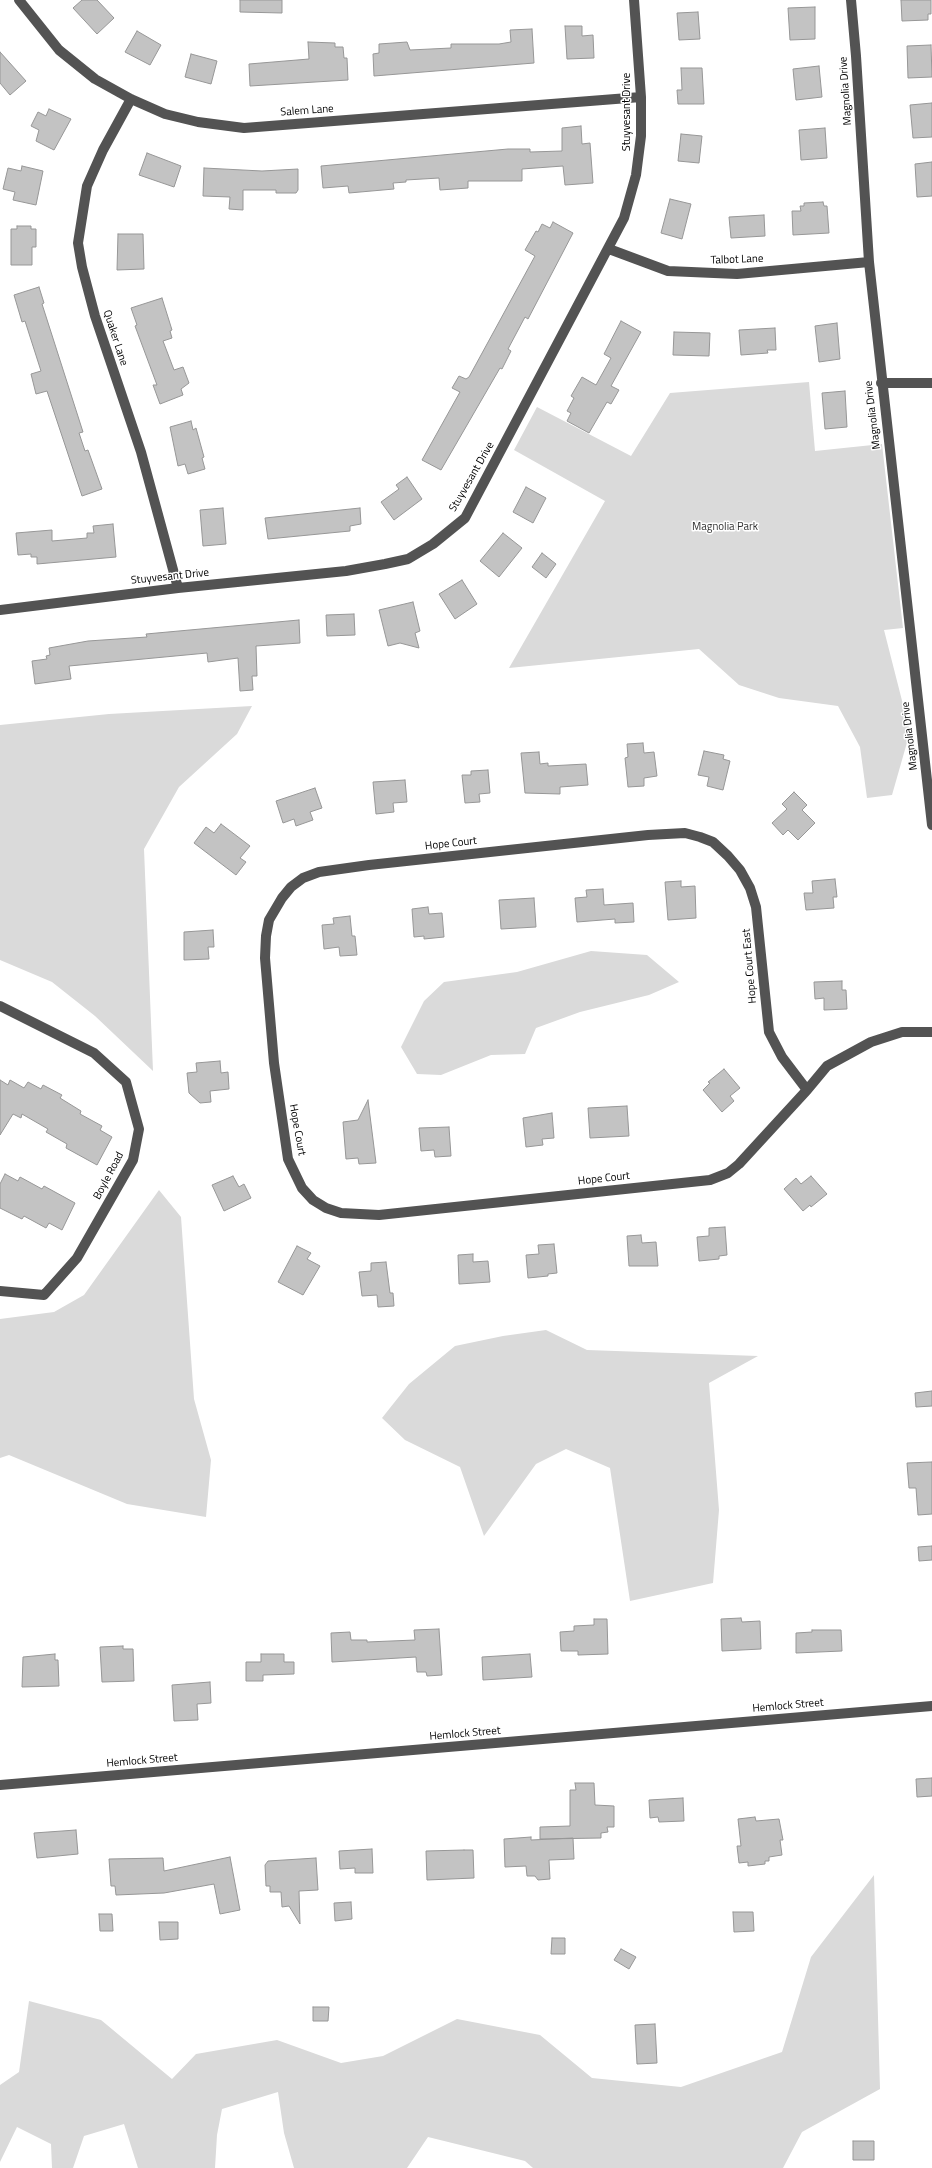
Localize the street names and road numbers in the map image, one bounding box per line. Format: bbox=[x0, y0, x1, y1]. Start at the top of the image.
street label: Magnolia Drive bbox=[837, 56, 855, 126]
street label: Stuyvesant Drive bbox=[620, 73, 634, 151]
street label: Salem Lane bbox=[280, 103, 334, 119]
street label: Talbot Lane bbox=[710, 252, 764, 268]
street label: Quaker Lane bbox=[100, 308, 130, 368]
street label: Magnolia Drive bbox=[862, 380, 884, 450]
street label: Stuyvesant Drive bbox=[447, 440, 497, 514]
street label: Stuyvesant Drive bbox=[130, 566, 210, 588]
street label: Magnolia Drive bbox=[899, 701, 921, 771]
street label: Hope Court bbox=[424, 835, 478, 853]
street label: Hope Court East bbox=[740, 928, 760, 1004]
street label: Hope Court bbox=[286, 1103, 308, 1157]
street label: Boyle Road bbox=[91, 1150, 127, 1202]
street label: Hope Court bbox=[577, 1170, 631, 1188]
street label: Hemlock Street bbox=[752, 1696, 824, 1716]
street label: Hemlock Street bbox=[429, 1724, 501, 1744]
street label: Hemlock Street bbox=[106, 1751, 178, 1771]

